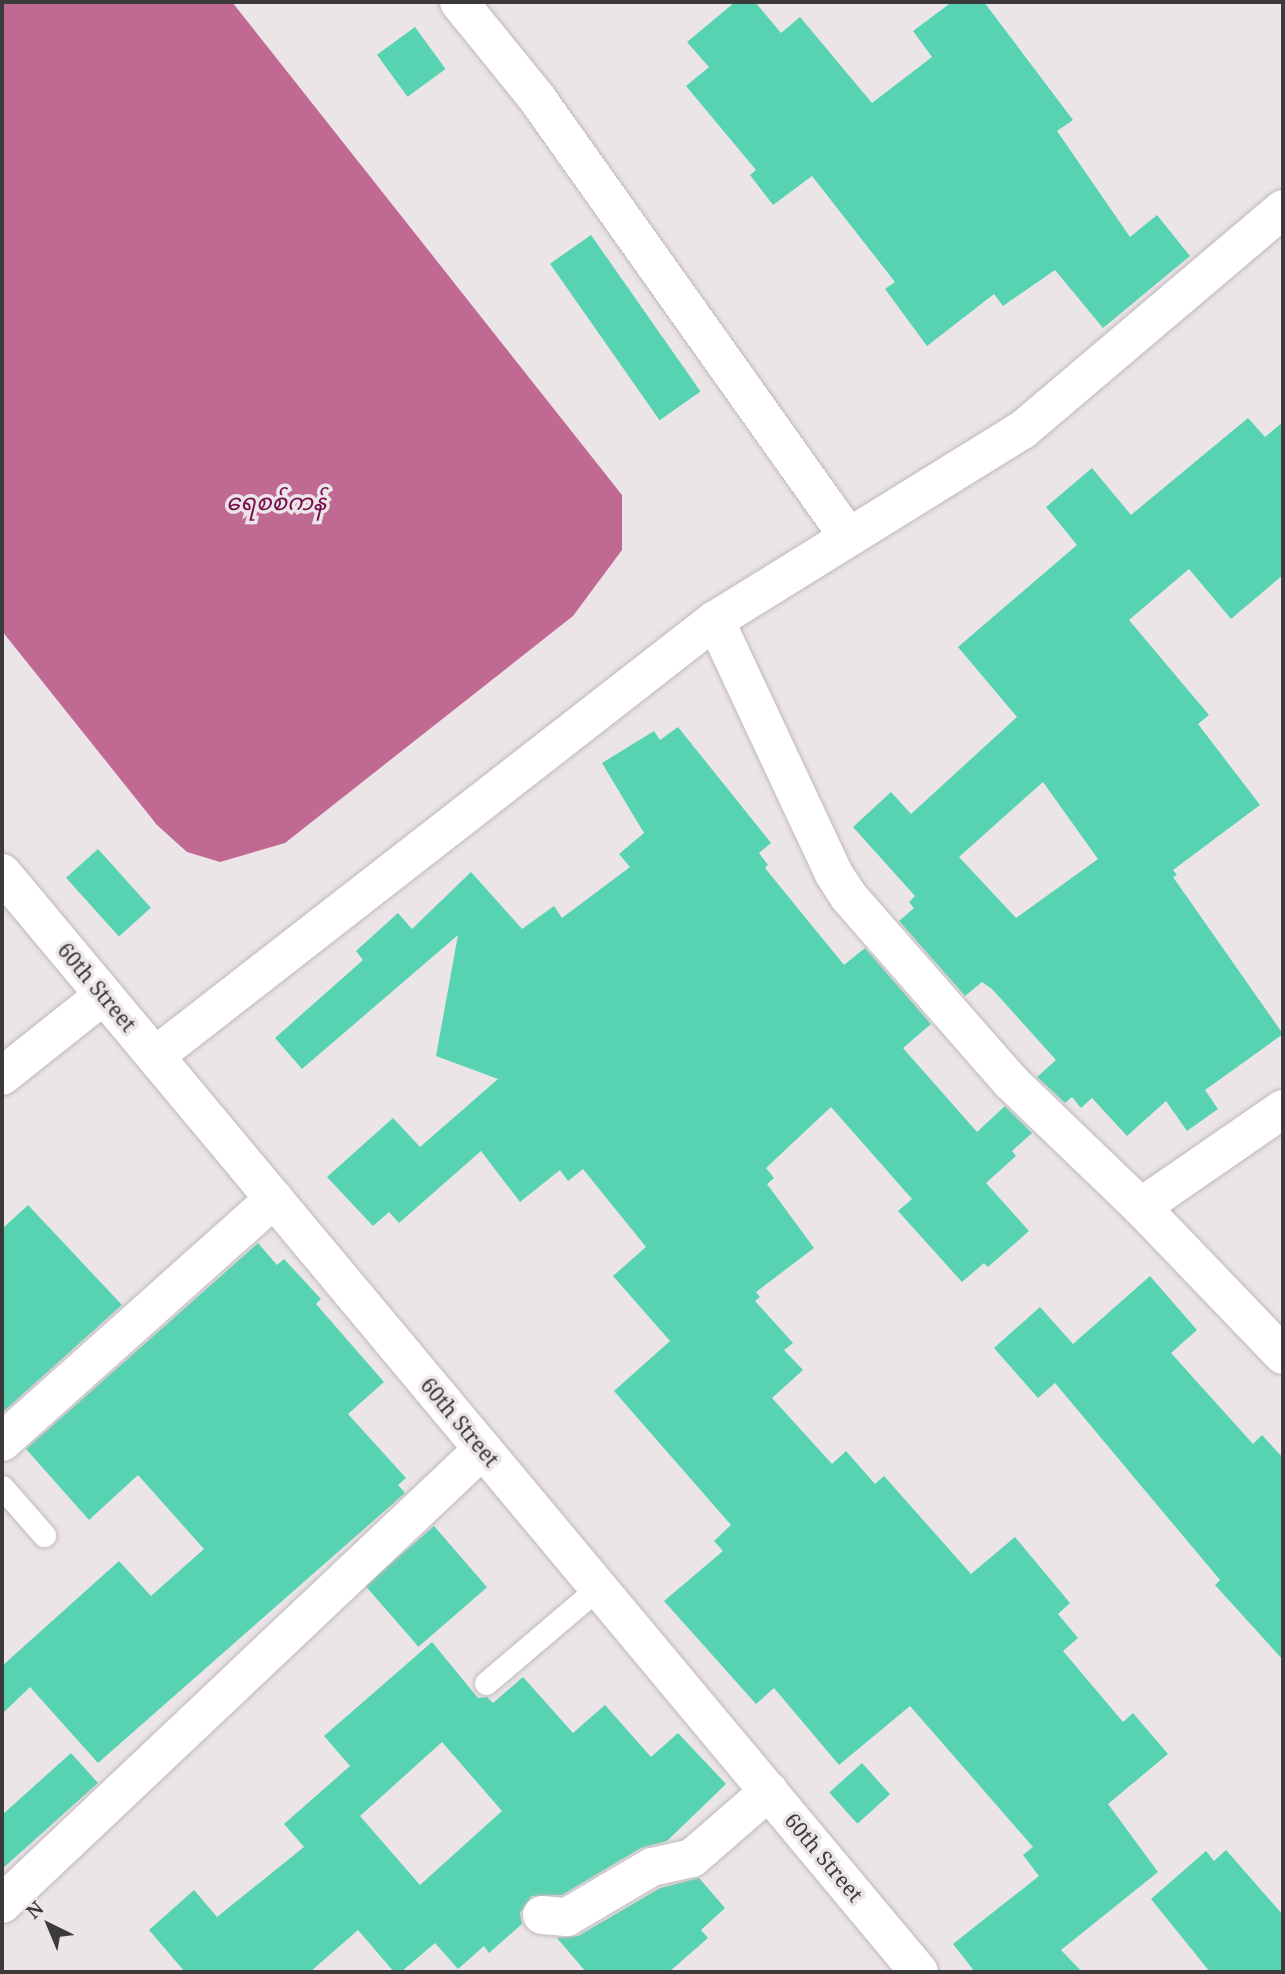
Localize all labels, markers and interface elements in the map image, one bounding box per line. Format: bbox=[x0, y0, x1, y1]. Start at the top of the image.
water label: ရေစစ်ကန် bbox=[226, 487, 326, 515]
street label: 60th Street bbox=[53, 937, 141, 1037]
street label: 60th Street bbox=[416, 1372, 504, 1472]
street label: 60th Street bbox=[780, 1807, 868, 1907]
north arrow bbox=[14, 1890, 84, 1960]
text: N bbox=[20, 1895, 49, 1924]

